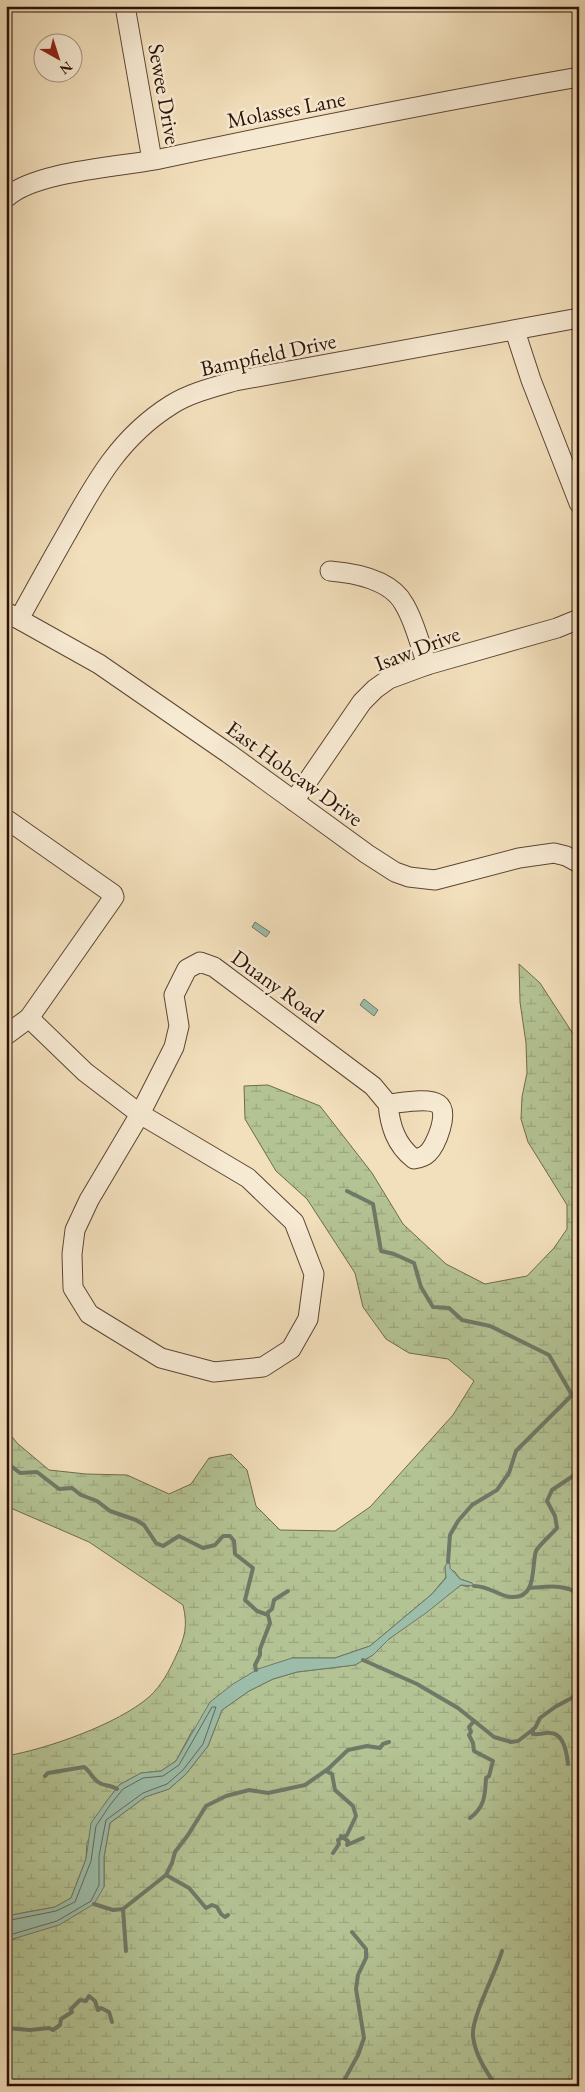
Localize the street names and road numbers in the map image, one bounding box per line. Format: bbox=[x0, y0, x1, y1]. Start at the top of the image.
street label: Sewee Drive bbox=[141, 42, 188, 147]
street label: Molasses Lane bbox=[224, 84, 348, 135]
street label: Bampfield Drive bbox=[198, 326, 339, 383]
street label: Isaw Drive bbox=[370, 619, 464, 678]
street label: East Hobcaw Drive bbox=[220, 714, 369, 833]
street label: Duany Road bbox=[226, 943, 331, 1030]

